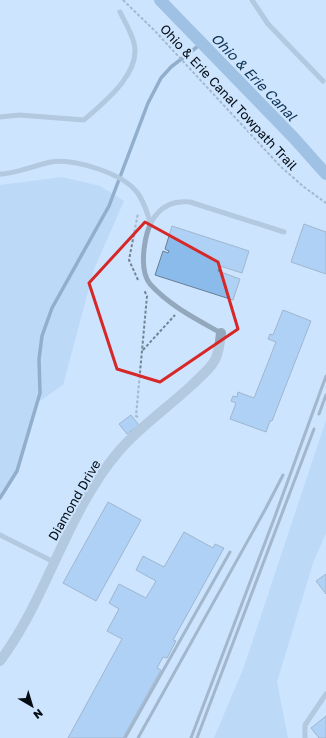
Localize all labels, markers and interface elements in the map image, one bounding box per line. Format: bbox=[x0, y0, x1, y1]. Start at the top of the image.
street label: Ohio & Erie Canal Towpath Trail bbox=[157, 21, 301, 173]
water label: Ohio & Erie Canal bbox=[208, 29, 301, 124]
street label: Diamond Drive bbox=[44, 457, 104, 543]
north arrow bbox=[12, 686, 52, 726]
text: N bbox=[31, 707, 46, 722]

